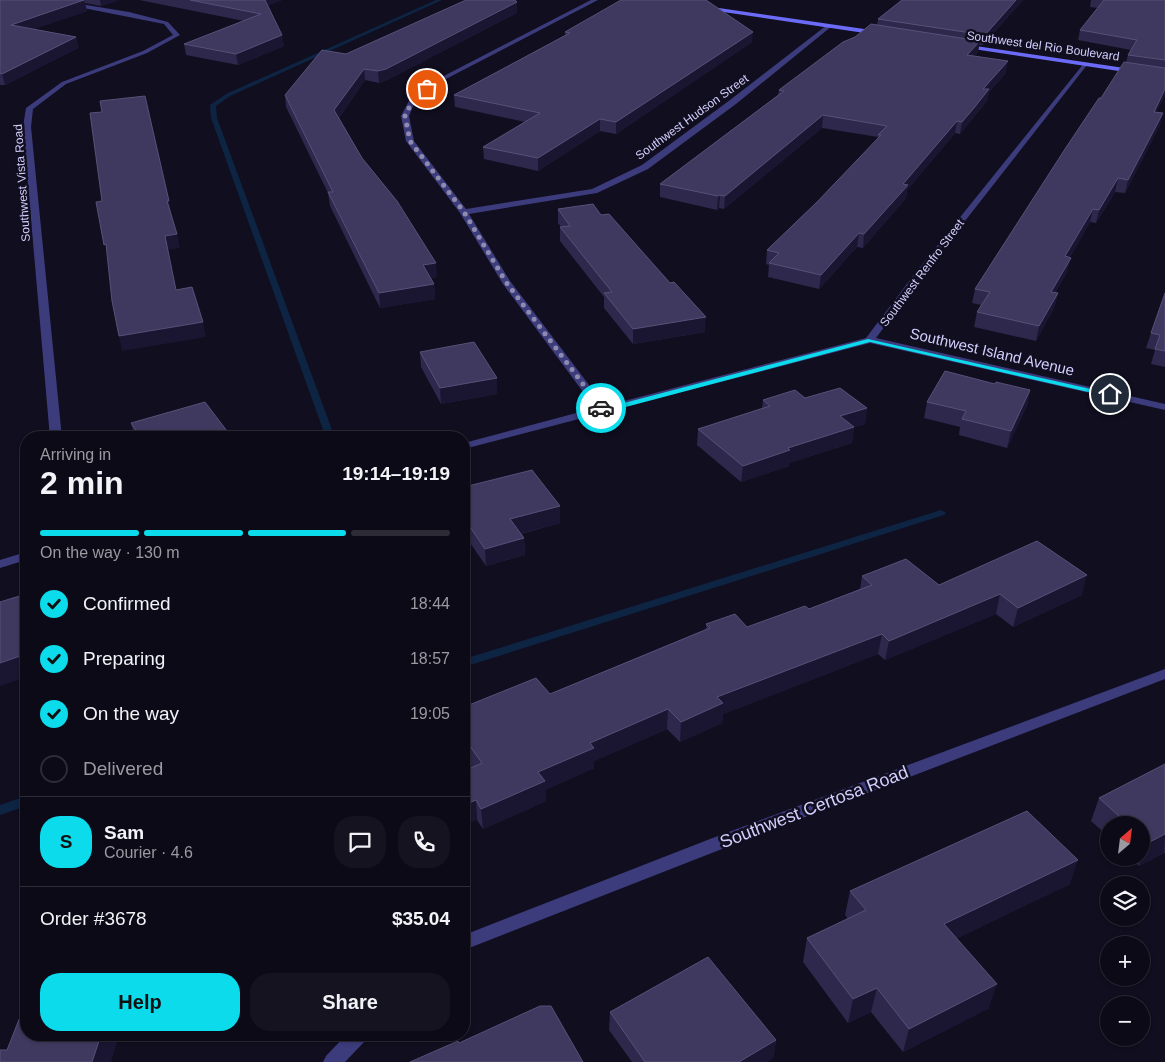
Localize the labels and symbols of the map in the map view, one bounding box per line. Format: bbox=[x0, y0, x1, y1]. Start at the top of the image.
street label: Southwest del Rio Boulevard bbox=[966, 28, 1120, 64]
pin bbox=[406, 68, 448, 110]
street label: Southwest Hudson Street bbox=[633, 71, 752, 163]
street label: Southwest Vista Road bbox=[11, 124, 33, 242]
street label: Southwest Renfro Street bbox=[877, 216, 967, 329]
street label: Southwest Island Avenue bbox=[908, 324, 1076, 379]
pin bbox=[1089, 373, 1131, 415]
courier bbox=[576, 383, 626, 433]
street label: Southwest Certosa Road bbox=[717, 762, 911, 852]
north arrow bbox=[1100, 816, 1150, 866]

